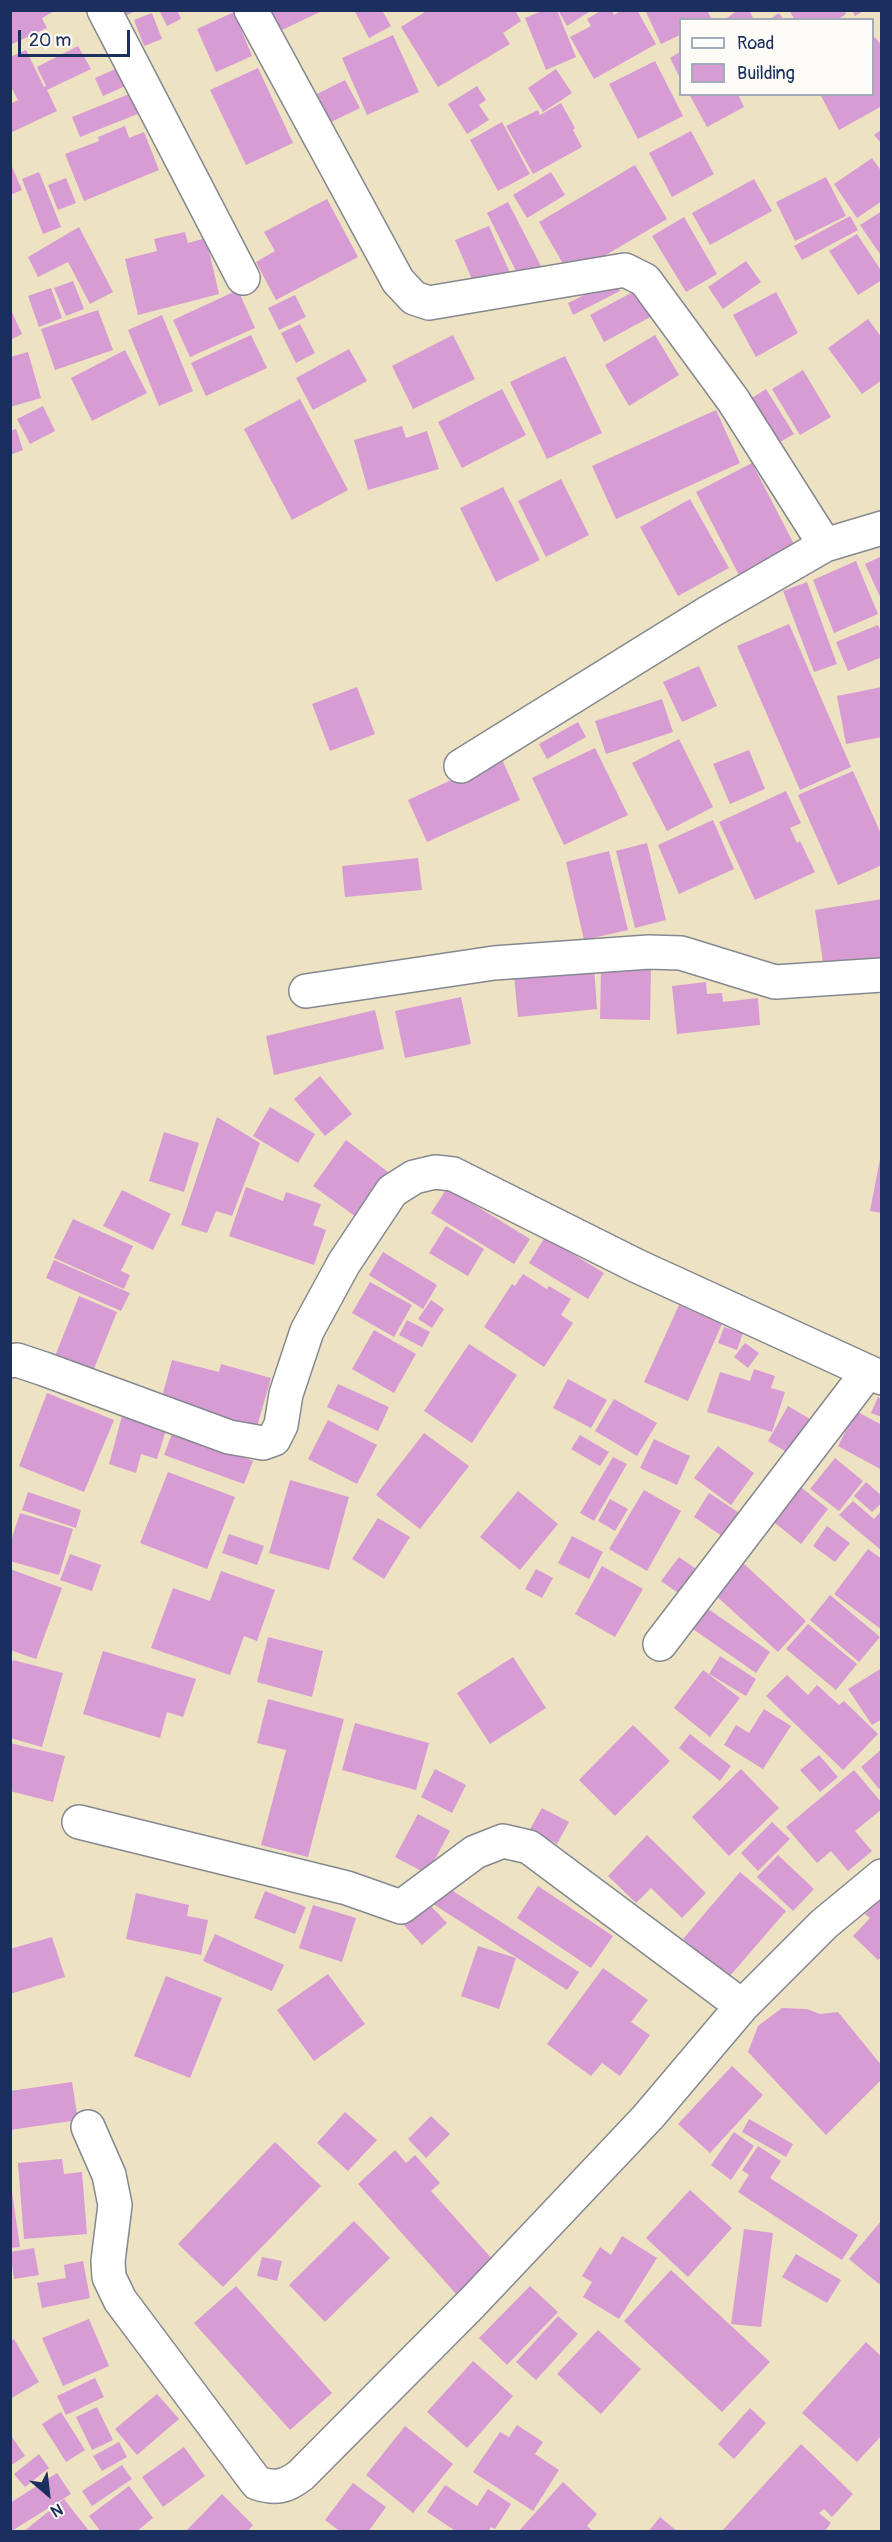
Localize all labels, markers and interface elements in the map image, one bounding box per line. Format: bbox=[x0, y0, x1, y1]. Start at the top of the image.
scale bar bbox=[21, 18, 134, 56]
legend bbox=[679, 18, 874, 96]
text: 20 m bbox=[29, 29, 71, 52]
text: Road bbox=[737, 32, 774, 55]
text: Building bbox=[737, 62, 795, 85]
north arrow bbox=[18, 2464, 78, 2524]
text: N bbox=[47, 2499, 66, 2521]

